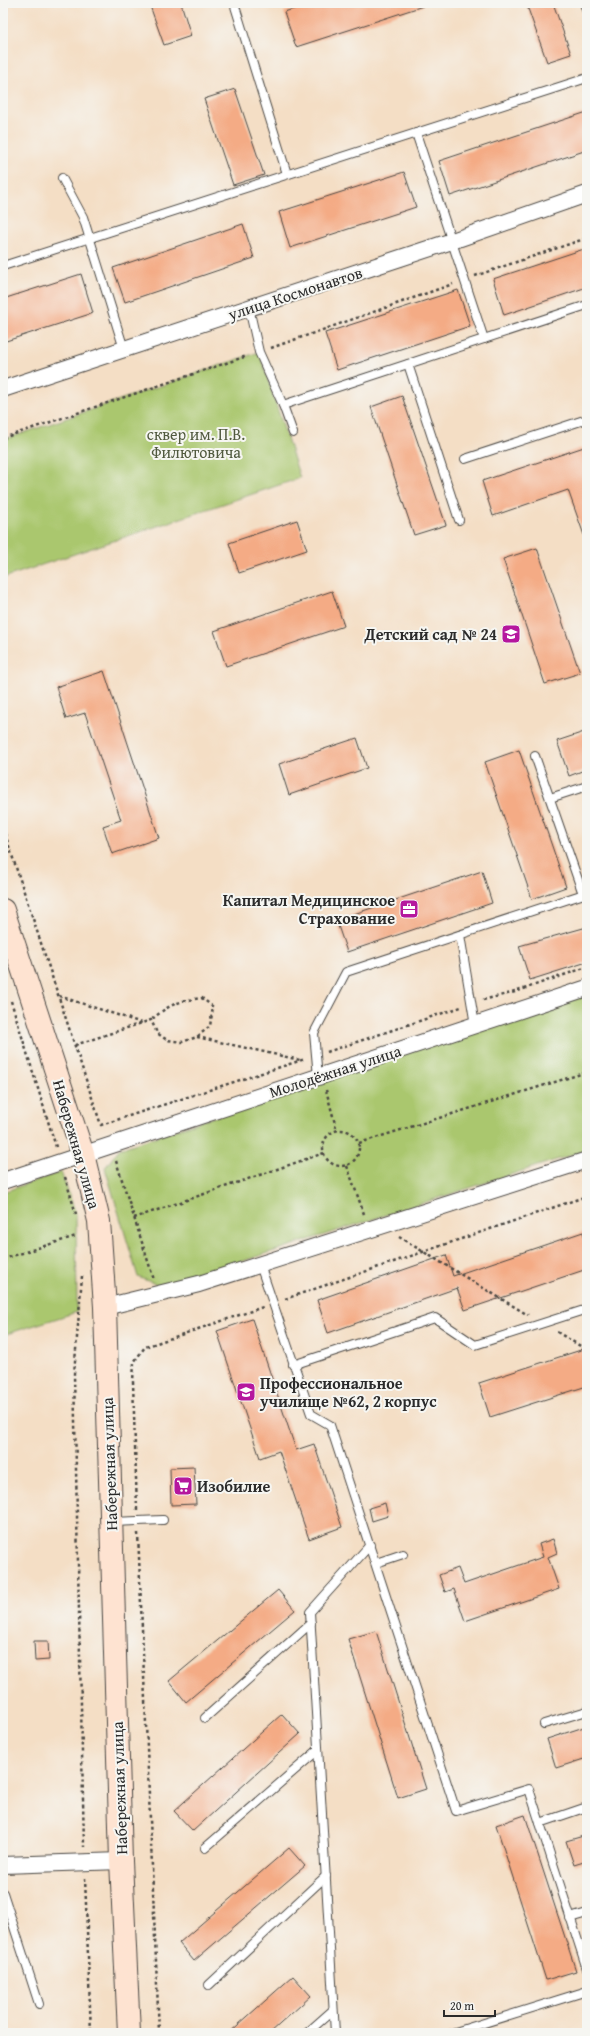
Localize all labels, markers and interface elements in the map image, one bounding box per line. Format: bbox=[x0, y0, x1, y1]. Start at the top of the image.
street label: улица Космонавтов bbox=[224, 260, 365, 326]
park label: сквер им. П.В. Филютовича bbox=[147, 422, 245, 464]
place label: Детский сад № 24 bbox=[364, 622, 497, 646]
school or university icon: Детский сад № 24 bbox=[500, 623, 522, 645]
place label: Капитал Медицинское Страхование bbox=[223, 888, 395, 930]
office icon: Капитал Медицинское Страхование bbox=[398, 898, 420, 920]
street label: Молодёжная улица bbox=[266, 1038, 404, 1104]
street label: Набережная улица bbox=[47, 1077, 107, 1212]
place label: Профессиональное училище №62, 2 корпус bbox=[259, 1371, 437, 1413]
school or university icon: Профессиональное училище №62, 2 корпус bbox=[235, 1381, 257, 1403]
street label: Набережная улица bbox=[95, 1396, 123, 1531]
place label: Изобилие bbox=[197, 1474, 271, 1498]
supermarket icon: Изобилие bbox=[172, 1475, 194, 1497]
street label: Набережная улица bbox=[105, 1720, 133, 1855]
scale bar bbox=[444, 1992, 495, 2018]
text: 20 m bbox=[450, 1997, 474, 2014]

